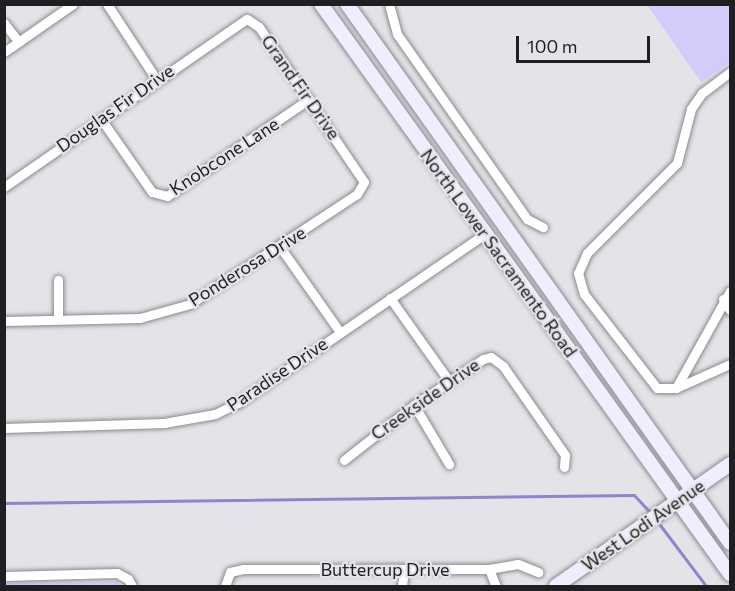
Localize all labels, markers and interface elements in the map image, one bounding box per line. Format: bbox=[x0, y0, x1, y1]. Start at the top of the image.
scale bar bbox=[519, 24, 652, 62]
street label: Grand Fir Drive bbox=[257, 30, 345, 144]
text: 100 m bbox=[527, 35, 577, 57]
street label: Douglas Fir Drive bbox=[52, 59, 178, 157]
street label: Knobcone Lane bbox=[165, 113, 283, 199]
street label: North Lower Sacramento Road bbox=[416, 145, 582, 361]
street label: Ponderosa Drive bbox=[184, 221, 310, 311]
street label: Paradise Drive bbox=[223, 332, 331, 416]
street label: Creekside Drive bbox=[367, 354, 483, 444]
street label: West Lodi Avenue bbox=[577, 475, 709, 575]
street label: Buttercup Drive bbox=[320, 558, 450, 580]

